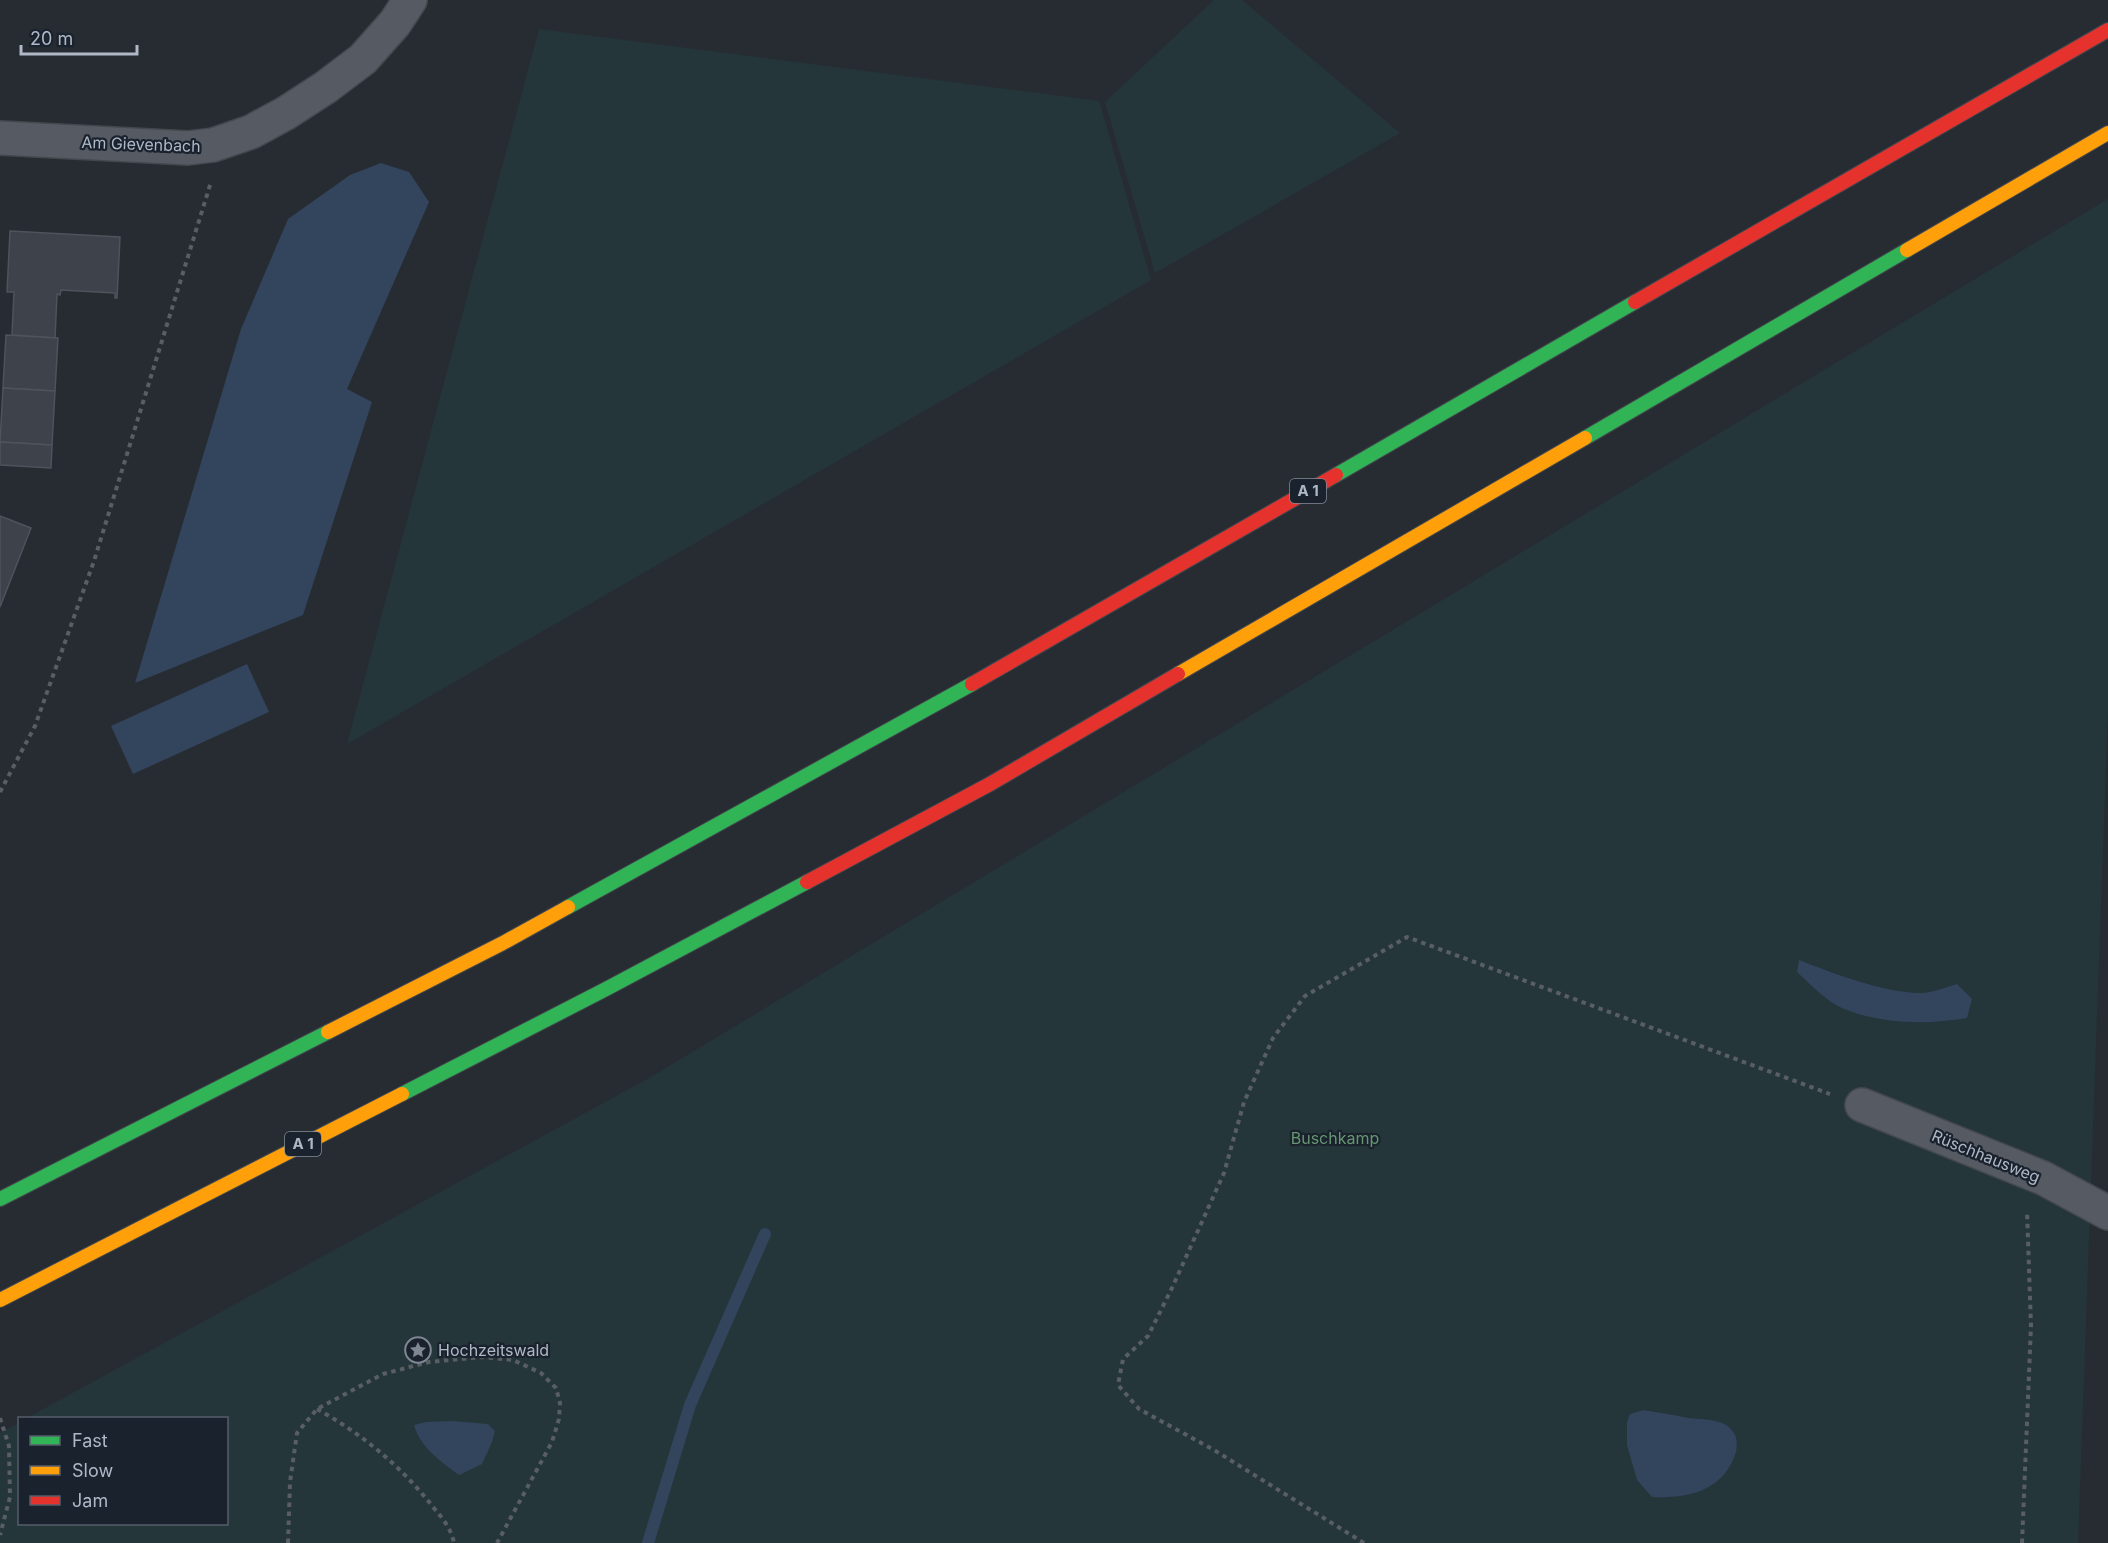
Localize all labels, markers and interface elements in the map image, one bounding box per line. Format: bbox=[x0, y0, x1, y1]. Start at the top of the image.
scale bar bbox=[21, 18, 136, 56]
text: 20 m bbox=[30, 28, 73, 49]
street label: Am Gievenbach bbox=[81, 132, 201, 156]
road number: A 1 bbox=[1290, 479, 1326, 503]
street label: Rüschhausweg bbox=[1929, 1125, 2043, 1187]
park label: Buschkamp bbox=[1291, 1128, 1379, 1148]
road number: A 1 bbox=[285, 1132, 321, 1156]
place icon: Hochzeitswald bbox=[403, 1335, 433, 1365]
place label: Hochzeitswald bbox=[438, 1340, 549, 1360]
legend bbox=[18, 1417, 228, 1525]
text: Fast bbox=[72, 1430, 108, 1451]
text: Slow bbox=[72, 1460, 113, 1481]
text: Jam bbox=[72, 1490, 108, 1511]

